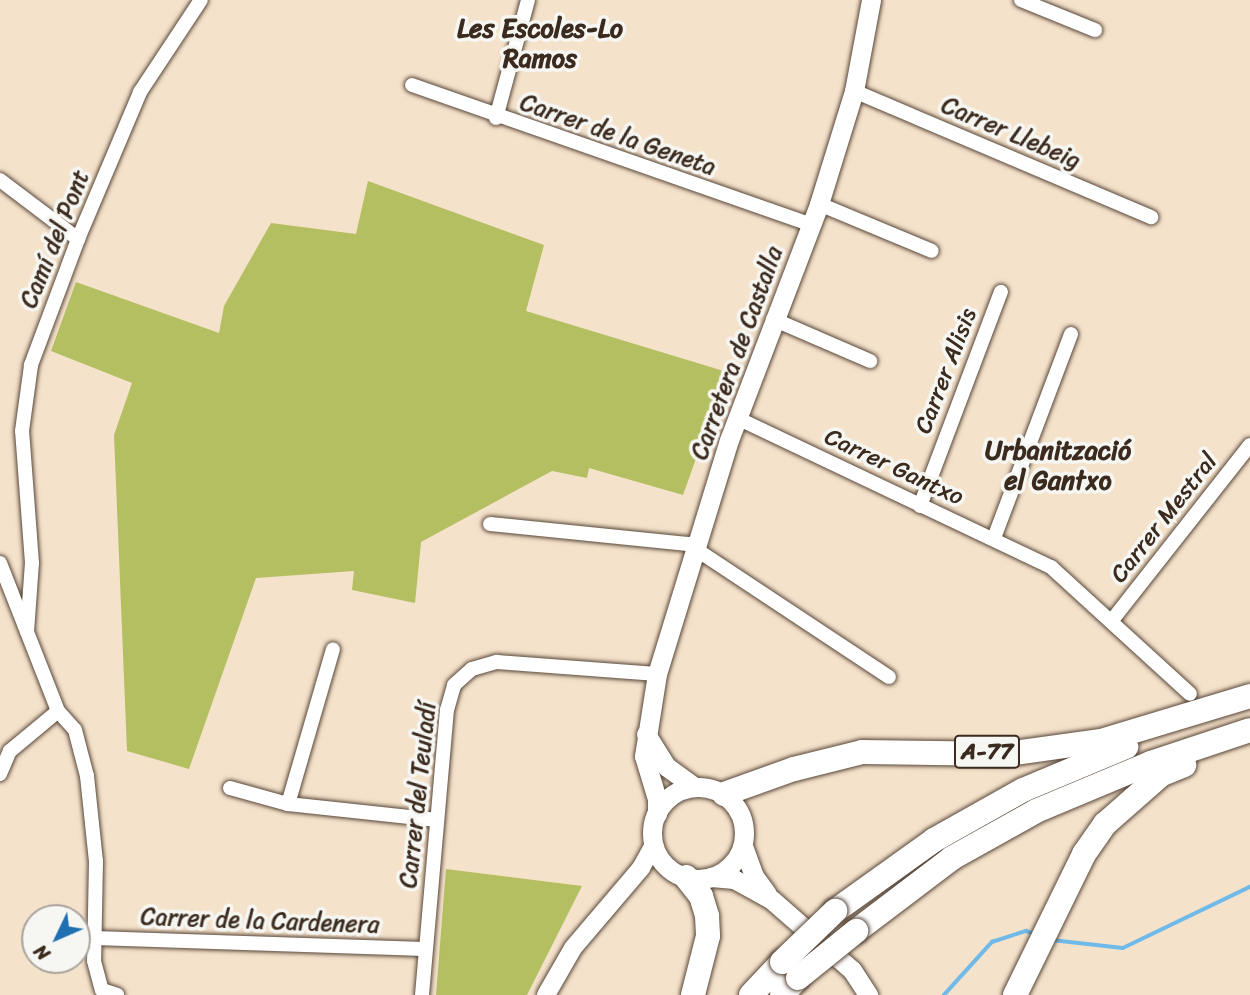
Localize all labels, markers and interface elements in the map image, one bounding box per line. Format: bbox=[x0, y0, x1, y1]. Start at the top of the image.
district label: Les Escoles-Lo Ramos bbox=[457, 13, 623, 74]
street label: Carrer de la Geneta bbox=[516, 88, 720, 182]
street label: Carrer Llebeig bbox=[937, 91, 1085, 175]
street label: Camí del Pont bbox=[14, 166, 96, 312]
street label: Carretera de Castalla bbox=[685, 242, 789, 464]
street label: Carrer Alisis bbox=[909, 304, 983, 438]
street label: Carrer Gantxo bbox=[820, 422, 968, 512]
district label: Urbanització el Gantxo bbox=[985, 435, 1131, 496]
street label: Carrer Mestral bbox=[1104, 447, 1224, 589]
street label: Carrer del Teuladí bbox=[394, 700, 442, 890]
road number: A-77 bbox=[954, 732, 1020, 772]
street label: Carrer de la Cardenera bbox=[140, 902, 380, 940]
north arrow bbox=[21, 904, 91, 974]
text: N bbox=[26, 936, 58, 969]

